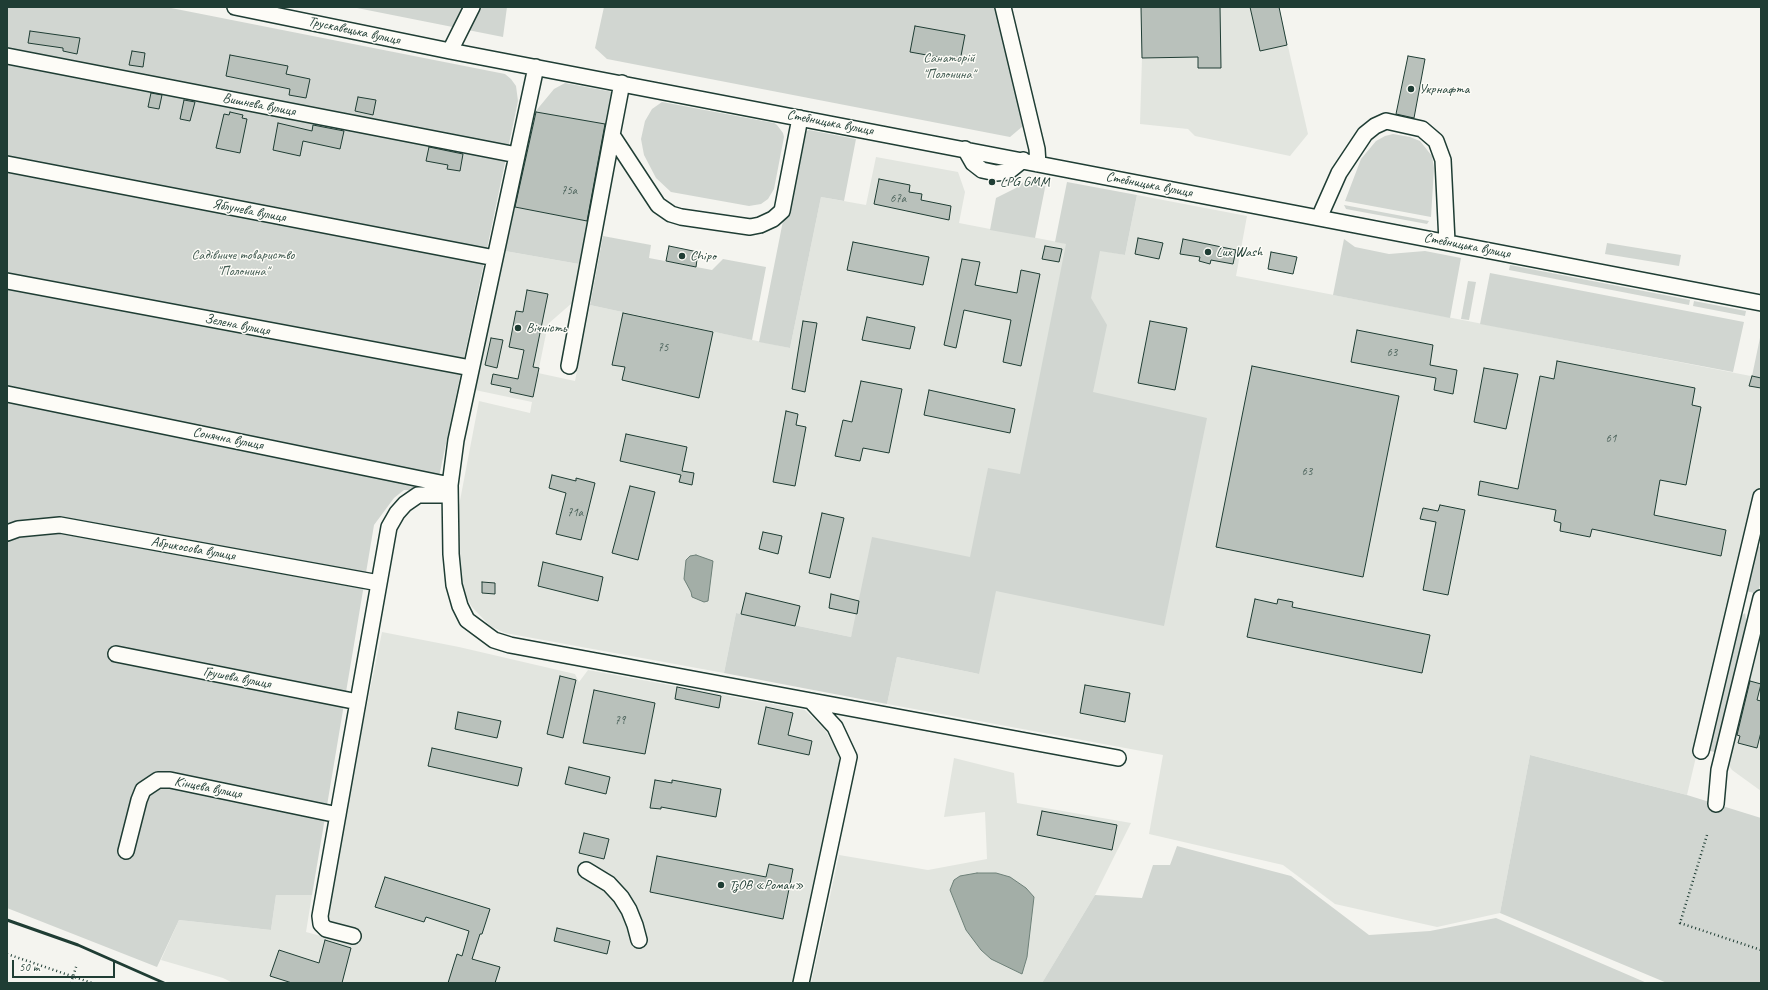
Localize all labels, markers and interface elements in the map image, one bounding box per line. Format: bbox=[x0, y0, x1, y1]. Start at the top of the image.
street label: Трускавецька вулиця bbox=[307, 13, 401, 49]
park label: Санаторій "Полонина" bbox=[923, 50, 975, 82]
place label: Укрнафта bbox=[1419, 81, 1469, 97]
marker: Укрнафта bbox=[1406, 84, 1416, 94]
street label: Вишнева вулиця bbox=[221, 90, 297, 120]
street label: Стебницька вулиця bbox=[785, 106, 875, 140]
street label: Стебницька вулиця bbox=[1104, 168, 1194, 202]
place label: LPG GMM bbox=[1000, 174, 1050, 190]
marker: LPG GMM bbox=[987, 177, 997, 187]
house number: 75а bbox=[561, 184, 577, 198]
house number: 67а bbox=[890, 192, 906, 206]
street label: Яблунева вулиця bbox=[211, 196, 287, 226]
street label: Стебницька вулиця bbox=[1422, 229, 1512, 263]
place label: Lux Wash bbox=[1216, 244, 1262, 260]
park label: Садівниче товариство "Полонина" bbox=[192, 247, 294, 280]
marker: Lux Wash bbox=[1203, 247, 1213, 257]
place label: Chipo bbox=[690, 248, 716, 264]
marker: Chipo bbox=[677, 251, 687, 261]
street label: Зелена вулиця bbox=[203, 310, 271, 340]
place label: Вічність bbox=[526, 320, 567, 336]
marker: Вічність bbox=[513, 323, 523, 333]
house number: 75 bbox=[658, 341, 668, 355]
house number: 63 bbox=[1387, 346, 1397, 360]
street label: Сонячна вулиця bbox=[191, 424, 265, 454]
house number: 61 bbox=[1606, 432, 1616, 446]
house number: 63 bbox=[1302, 465, 1312, 479]
house number: 71а bbox=[567, 506, 583, 520]
street label: Абрикосова вулиця bbox=[150, 533, 236, 565]
street label: Грушева вулиця bbox=[202, 663, 272, 693]
house number: 79 bbox=[615, 714, 625, 728]
street label: Кінцева вулиця bbox=[173, 773, 243, 803]
place label: ТзОВ «Роман» bbox=[729, 877, 804, 893]
marker: ТзОВ «Роман» bbox=[716, 880, 726, 890]
scale bar bbox=[14, 952, 117, 978]
text: 50 m bbox=[19, 959, 39, 975]

